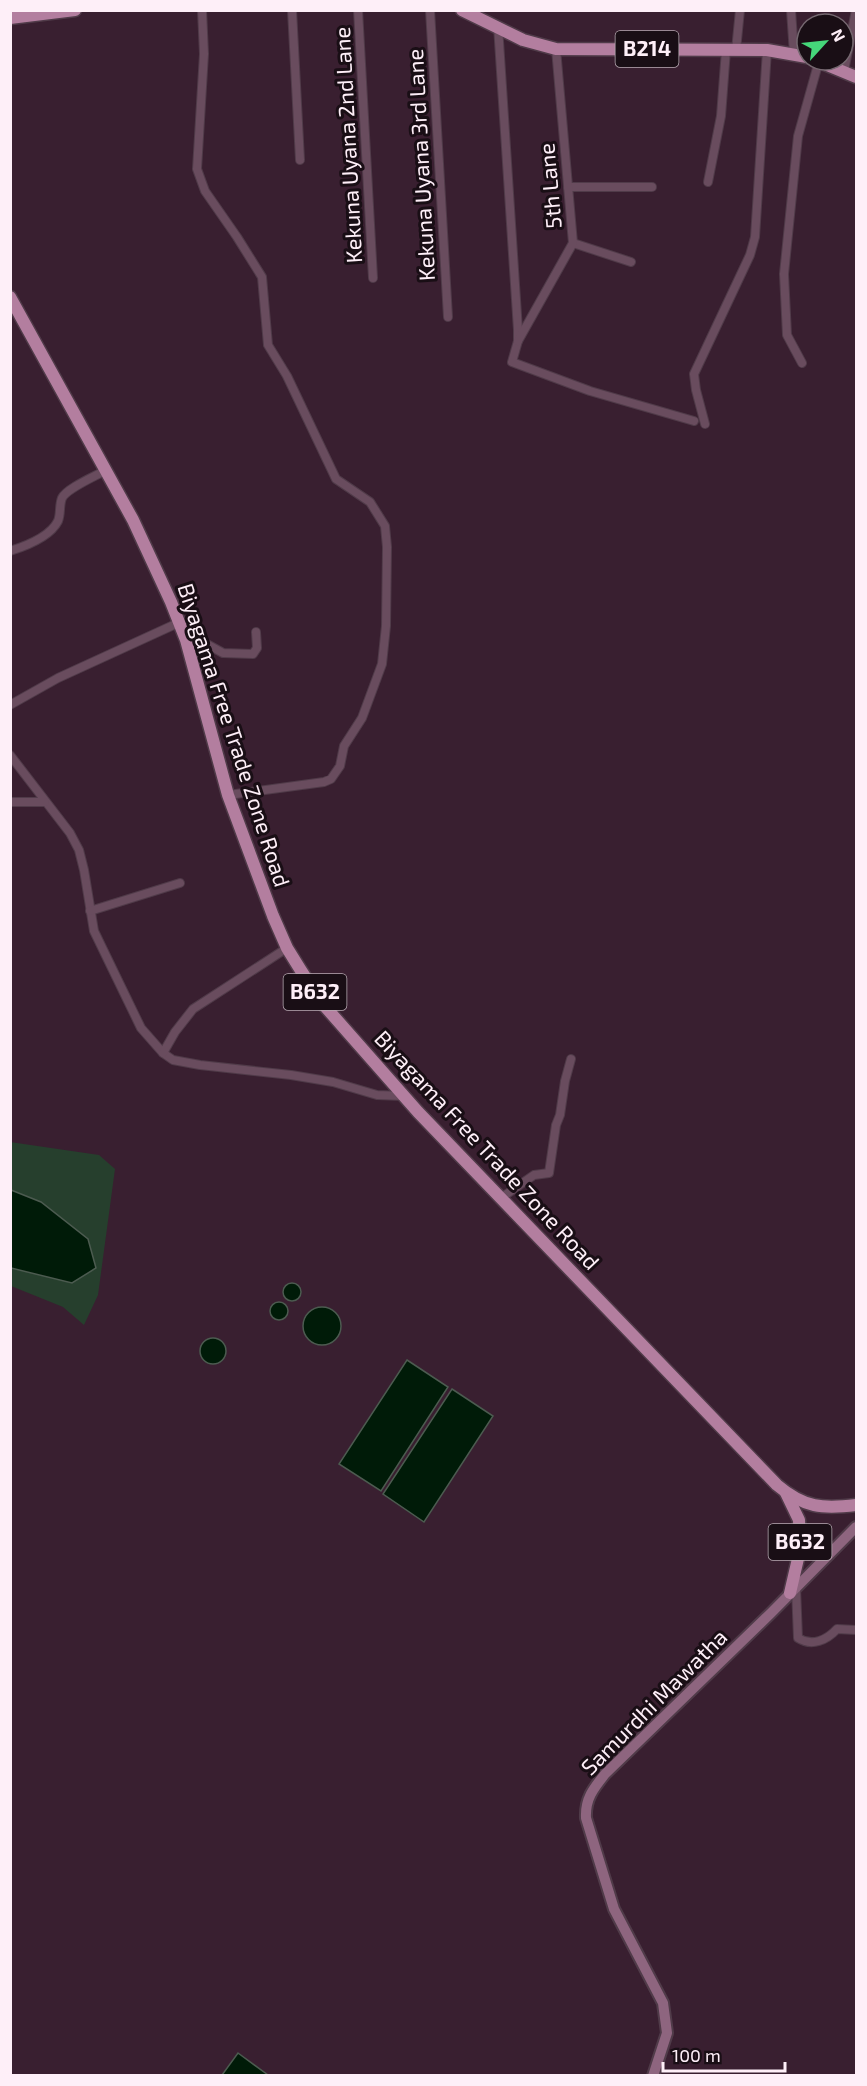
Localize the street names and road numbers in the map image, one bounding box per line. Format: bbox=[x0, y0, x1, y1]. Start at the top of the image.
street label: Kekuna Uyana 2nd Lane bbox=[328, 26, 366, 264]
road number: B214 bbox=[616, 31, 678, 67]
street label: Kekuna Uyana 3rd Lane bbox=[401, 48, 439, 282]
street label: 5th Lane bbox=[532, 142, 566, 230]
street label: Biyagama Free Trade Zone Road bbox=[174, 580, 296, 890]
road number: B632 bbox=[284, 974, 346, 1010]
street label: Biyagama Free Trade Zone Road bbox=[370, 1024, 605, 1274]
road number: B632 bbox=[768, 1524, 832, 1560]
street label: Samurdhi Mawatha bbox=[575, 1623, 732, 1780]

